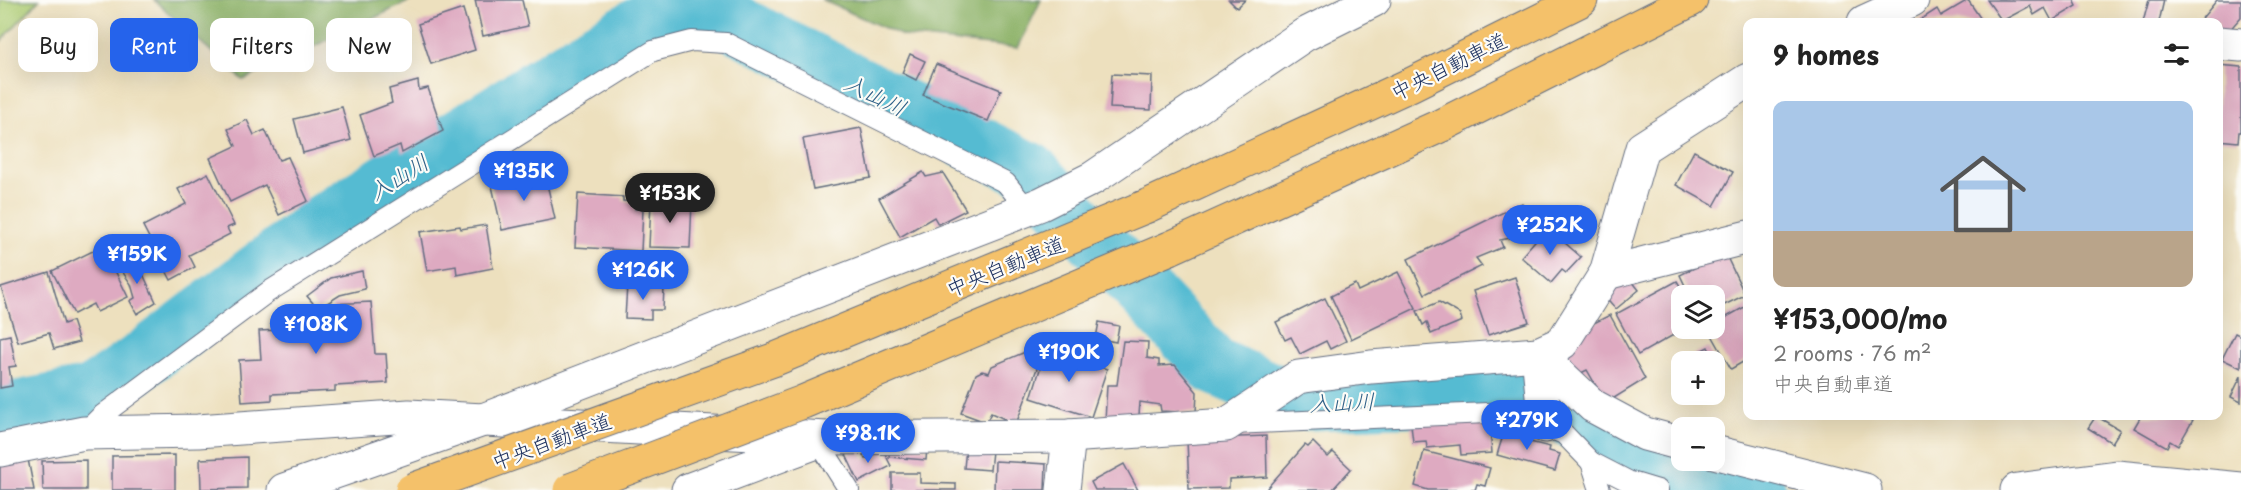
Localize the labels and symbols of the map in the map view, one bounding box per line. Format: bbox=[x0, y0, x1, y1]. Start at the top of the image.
street label: 中央自動車道 bbox=[1384, 23, 1512, 107]
water label: 入山川 bbox=[839, 65, 913, 123]
water label: 入山川 bbox=[361, 145, 435, 207]
pin: ¥135K bbox=[482, 151, 566, 202]
pin: ¥153K bbox=[628, 173, 712, 224]
pin: ¥252K bbox=[1508, 205, 1592, 256]
street label: 中央自動車道 bbox=[941, 227, 1069, 303]
pin: ¥159K bbox=[95, 234, 179, 285]
pin: ¥126K bbox=[601, 250, 685, 301]
pin: ¥108K bbox=[274, 304, 358, 355]
pin: ¥190K bbox=[1027, 332, 1111, 383]
water label: 入山川 bbox=[1308, 383, 1376, 419]
pin: ¥279K bbox=[1485, 400, 1569, 451]
street label: 中央自動車道 bbox=[486, 403, 616, 477]
pin: ¥98.1K bbox=[819, 413, 917, 464]

